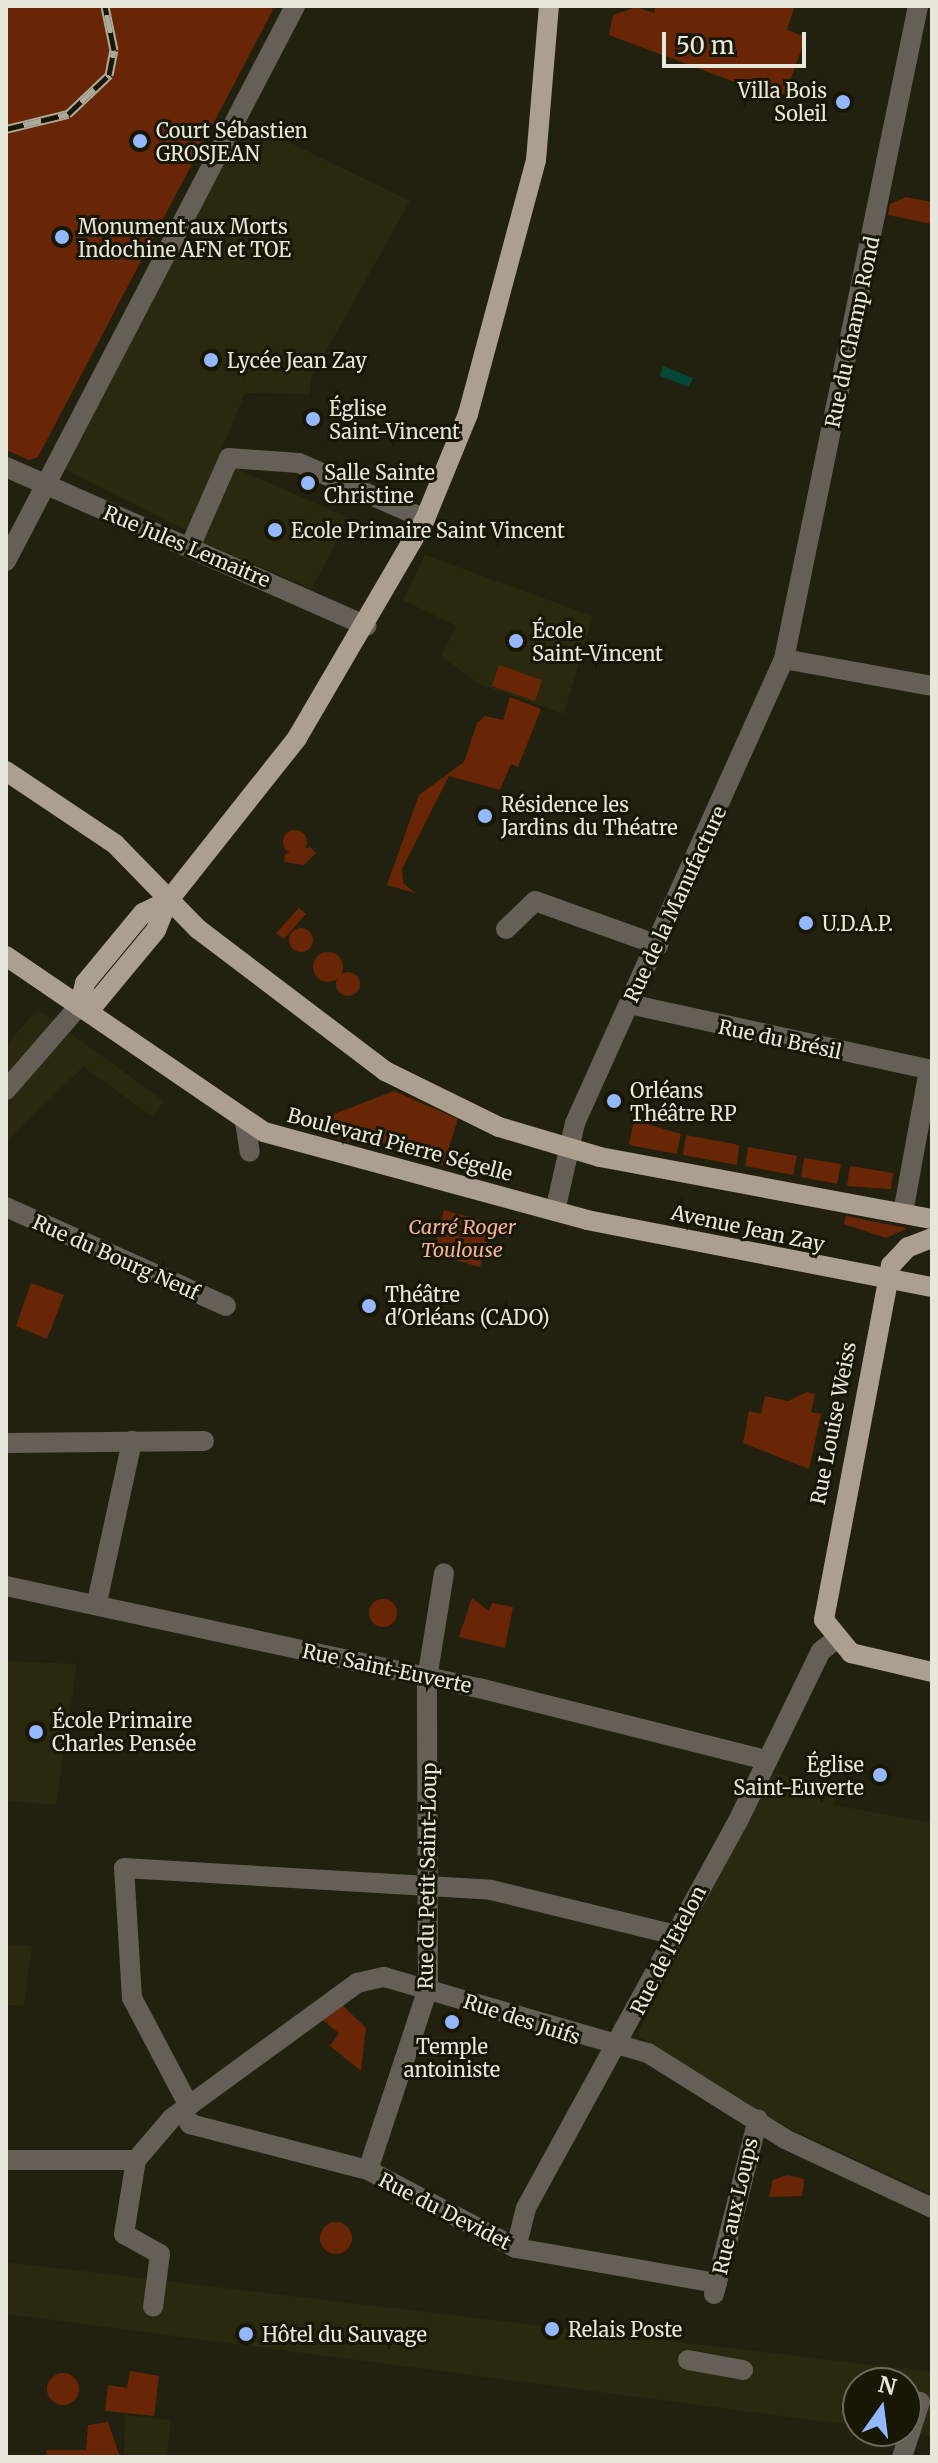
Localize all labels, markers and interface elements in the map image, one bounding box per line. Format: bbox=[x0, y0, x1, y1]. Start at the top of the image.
scale bar bbox=[666, 16, 810, 66]
text: 50 m bbox=[676, 30, 735, 61]
place label: Villa Bois Soleil bbox=[738, 78, 827, 125]
marker: Villa Bois Soleil bbox=[834, 93, 852, 111]
place label: Court Sébastien GROSJEAN bbox=[156, 118, 308, 165]
marker: Court Sébastien GROSJEAN bbox=[131, 132, 149, 150]
place label: Monument aux Morts Indochine AFN et TOE bbox=[78, 214, 291, 261]
marker: Monument aux Morts Indochine AFN et TOE bbox=[53, 228, 71, 246]
street label: Rue du Champ Rond bbox=[820, 234, 884, 430]
place label: Lycée Jean Zay bbox=[227, 348, 367, 372]
marker: Lycée Jean Zay bbox=[202, 351, 220, 369]
place label: Église Saint-Vincent bbox=[329, 396, 460, 443]
marker: Église Saint-Vincent bbox=[304, 410, 322, 428]
place label: Salle Sainte Christine bbox=[324, 460, 435, 507]
marker: Salle Sainte Christine bbox=[299, 474, 317, 492]
street label: Rue Jules Lemaitre bbox=[100, 500, 274, 592]
place label: Ecole Primaire Saint Vincent bbox=[291, 518, 565, 542]
marker: Ecole Primaire Saint Vincent bbox=[266, 521, 284, 539]
place label: École Saint-Vincent bbox=[532, 618, 663, 665]
marker: École Saint-Vincent bbox=[507, 632, 525, 650]
place label: Résidence les Jardins du Théatre bbox=[501, 792, 678, 839]
street label: Rue de la Manufacture bbox=[619, 802, 731, 1006]
marker: Résidence les Jardins du Théatre bbox=[476, 807, 494, 825]
place label: U.D.A.P. bbox=[822, 911, 893, 935]
marker: U.D.A.P. bbox=[797, 914, 815, 932]
street label: Rue du Brésil bbox=[716, 1014, 844, 1064]
place label: Orléans Théâtre RP bbox=[630, 1078, 736, 1125]
marker: Orléans Théâtre RP bbox=[605, 1092, 623, 1110]
street label: Boulevard Pierre Ségelle bbox=[285, 1102, 515, 1186]
street label: Avenue Jean Zay bbox=[669, 1200, 827, 1256]
street label: Rue du Bourg Neuf bbox=[29, 1210, 203, 1304]
park label: Carré Roger Toulouse bbox=[408, 1215, 516, 1262]
place label: Théâtre d'Orléans (CADO) bbox=[385, 1282, 550, 1329]
marker: Théâtre d'Orléans (CADO) bbox=[360, 1297, 378, 1315]
street label: Rue Louise Weiss bbox=[805, 1340, 861, 1506]
street label: Rue Saint-Euverte bbox=[300, 1638, 474, 1698]
place label: École Primaire Charles Pensée bbox=[52, 1708, 196, 1755]
marker: École Primaire Charles Pensée bbox=[27, 1723, 45, 1741]
place label: Église Saint-Euverte bbox=[733, 1752, 864, 1799]
street label: Rue du Petit Saint-Loup bbox=[413, 1762, 441, 1990]
marker: Église Saint-Euverte bbox=[871, 1766, 889, 1784]
street label: Rue de l'Etelon bbox=[625, 1882, 711, 2018]
street label: Rue des Juifs bbox=[461, 1989, 583, 2049]
marker: Temple antoiniste bbox=[443, 2013, 461, 2031]
place label: Temple antoiniste bbox=[404, 2034, 500, 2081]
street label: Rue aux Loups bbox=[708, 2135, 762, 2277]
street label: Rue du Devidet bbox=[375, 2167, 515, 2255]
place label: Relais Poste bbox=[568, 2317, 682, 2341]
marker: Relais Poste bbox=[543, 2320, 561, 2338]
place label: Hôtel du Sauvage bbox=[262, 2322, 427, 2346]
marker: Hôtel du Sauvage bbox=[237, 2325, 255, 2343]
north arrow bbox=[842, 2367, 922, 2447]
text: N bbox=[875, 2370, 899, 2401]

